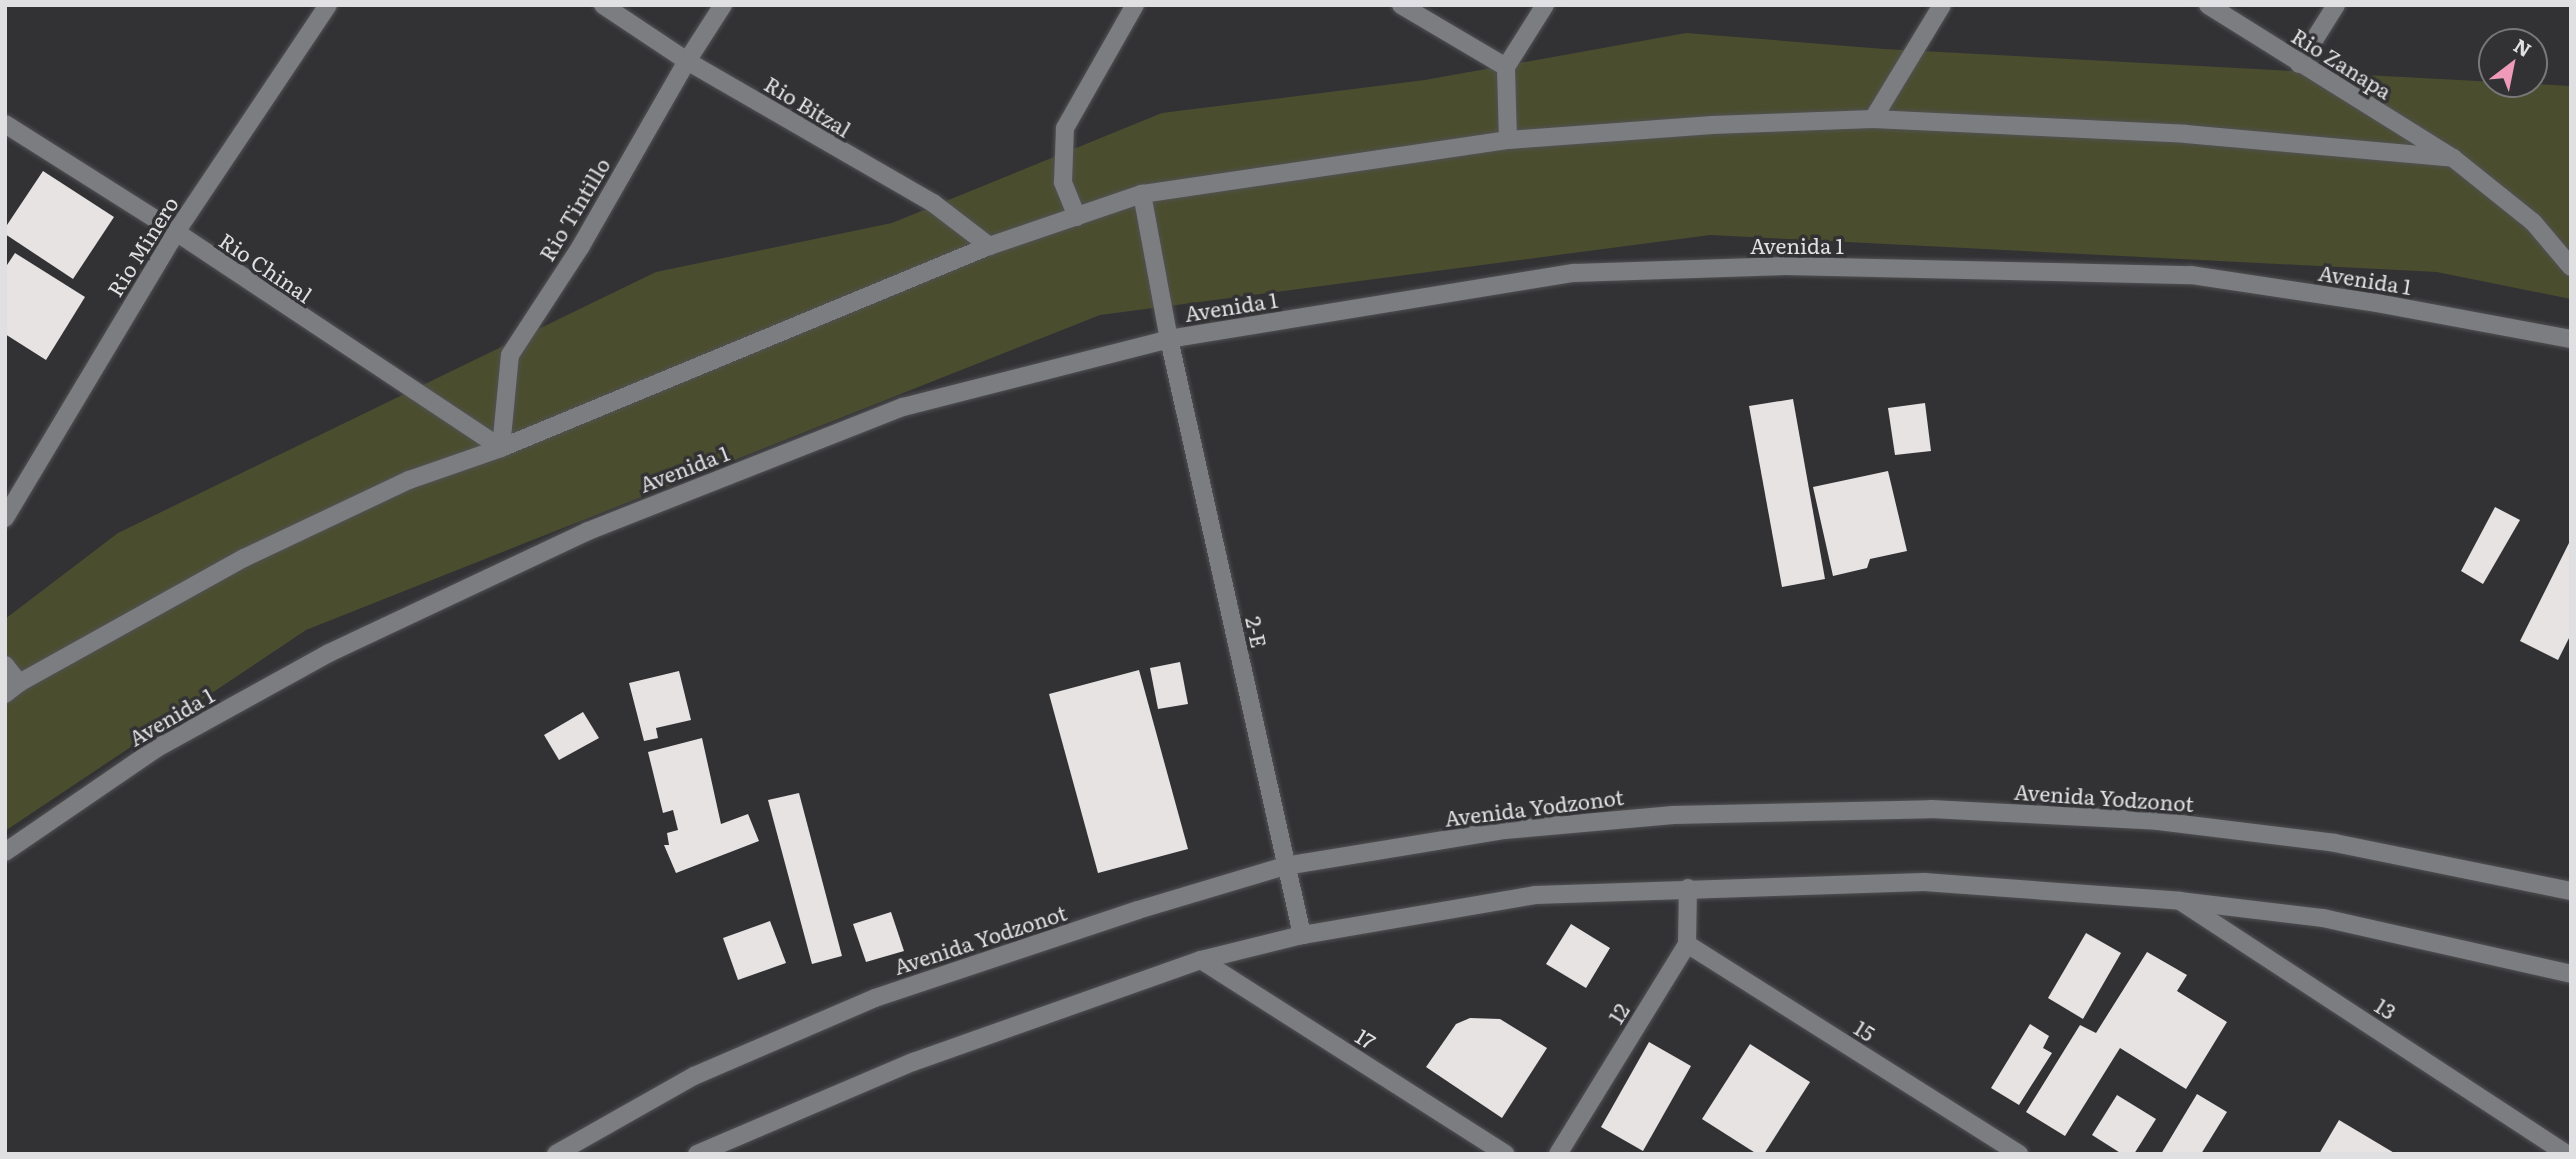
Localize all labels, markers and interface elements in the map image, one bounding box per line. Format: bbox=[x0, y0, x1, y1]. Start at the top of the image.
street label: Rio Zanapa bbox=[2287, 22, 2397, 104]
north arrow bbox=[2478, 28, 2548, 98]
text: N bbox=[2509, 31, 2537, 63]
street label: Rio Bitzal bbox=[760, 70, 856, 142]
street label: Rio Tintillo bbox=[533, 153, 615, 265]
street label: Rio Minero bbox=[101, 191, 183, 301]
street label: Rio Chinal bbox=[215, 227, 317, 307]
street label: Avenida 1 bbox=[1750, 232, 1844, 258]
street label: Avenida 1 bbox=[2317, 259, 2413, 299]
street label: Avenida 1 bbox=[1183, 286, 1279, 326]
street label: Avenida 1 bbox=[636, 439, 732, 497]
street label: 2-E bbox=[1241, 614, 1273, 650]
street label: Avenida 1 bbox=[124, 682, 218, 750]
street label: Avenida Yodzonot bbox=[2013, 778, 2195, 816]
street label: Avenida Yodzonot bbox=[1443, 784, 1625, 830]
street label: Avenida Yodzonot bbox=[890, 899, 1070, 979]
street label: 13 bbox=[2371, 992, 2401, 1024]
street label: 12 bbox=[1602, 998, 1634, 1028]
street label: 15 bbox=[1850, 1014, 1880, 1046]
street label: 17 bbox=[1351, 1022, 1381, 1054]

